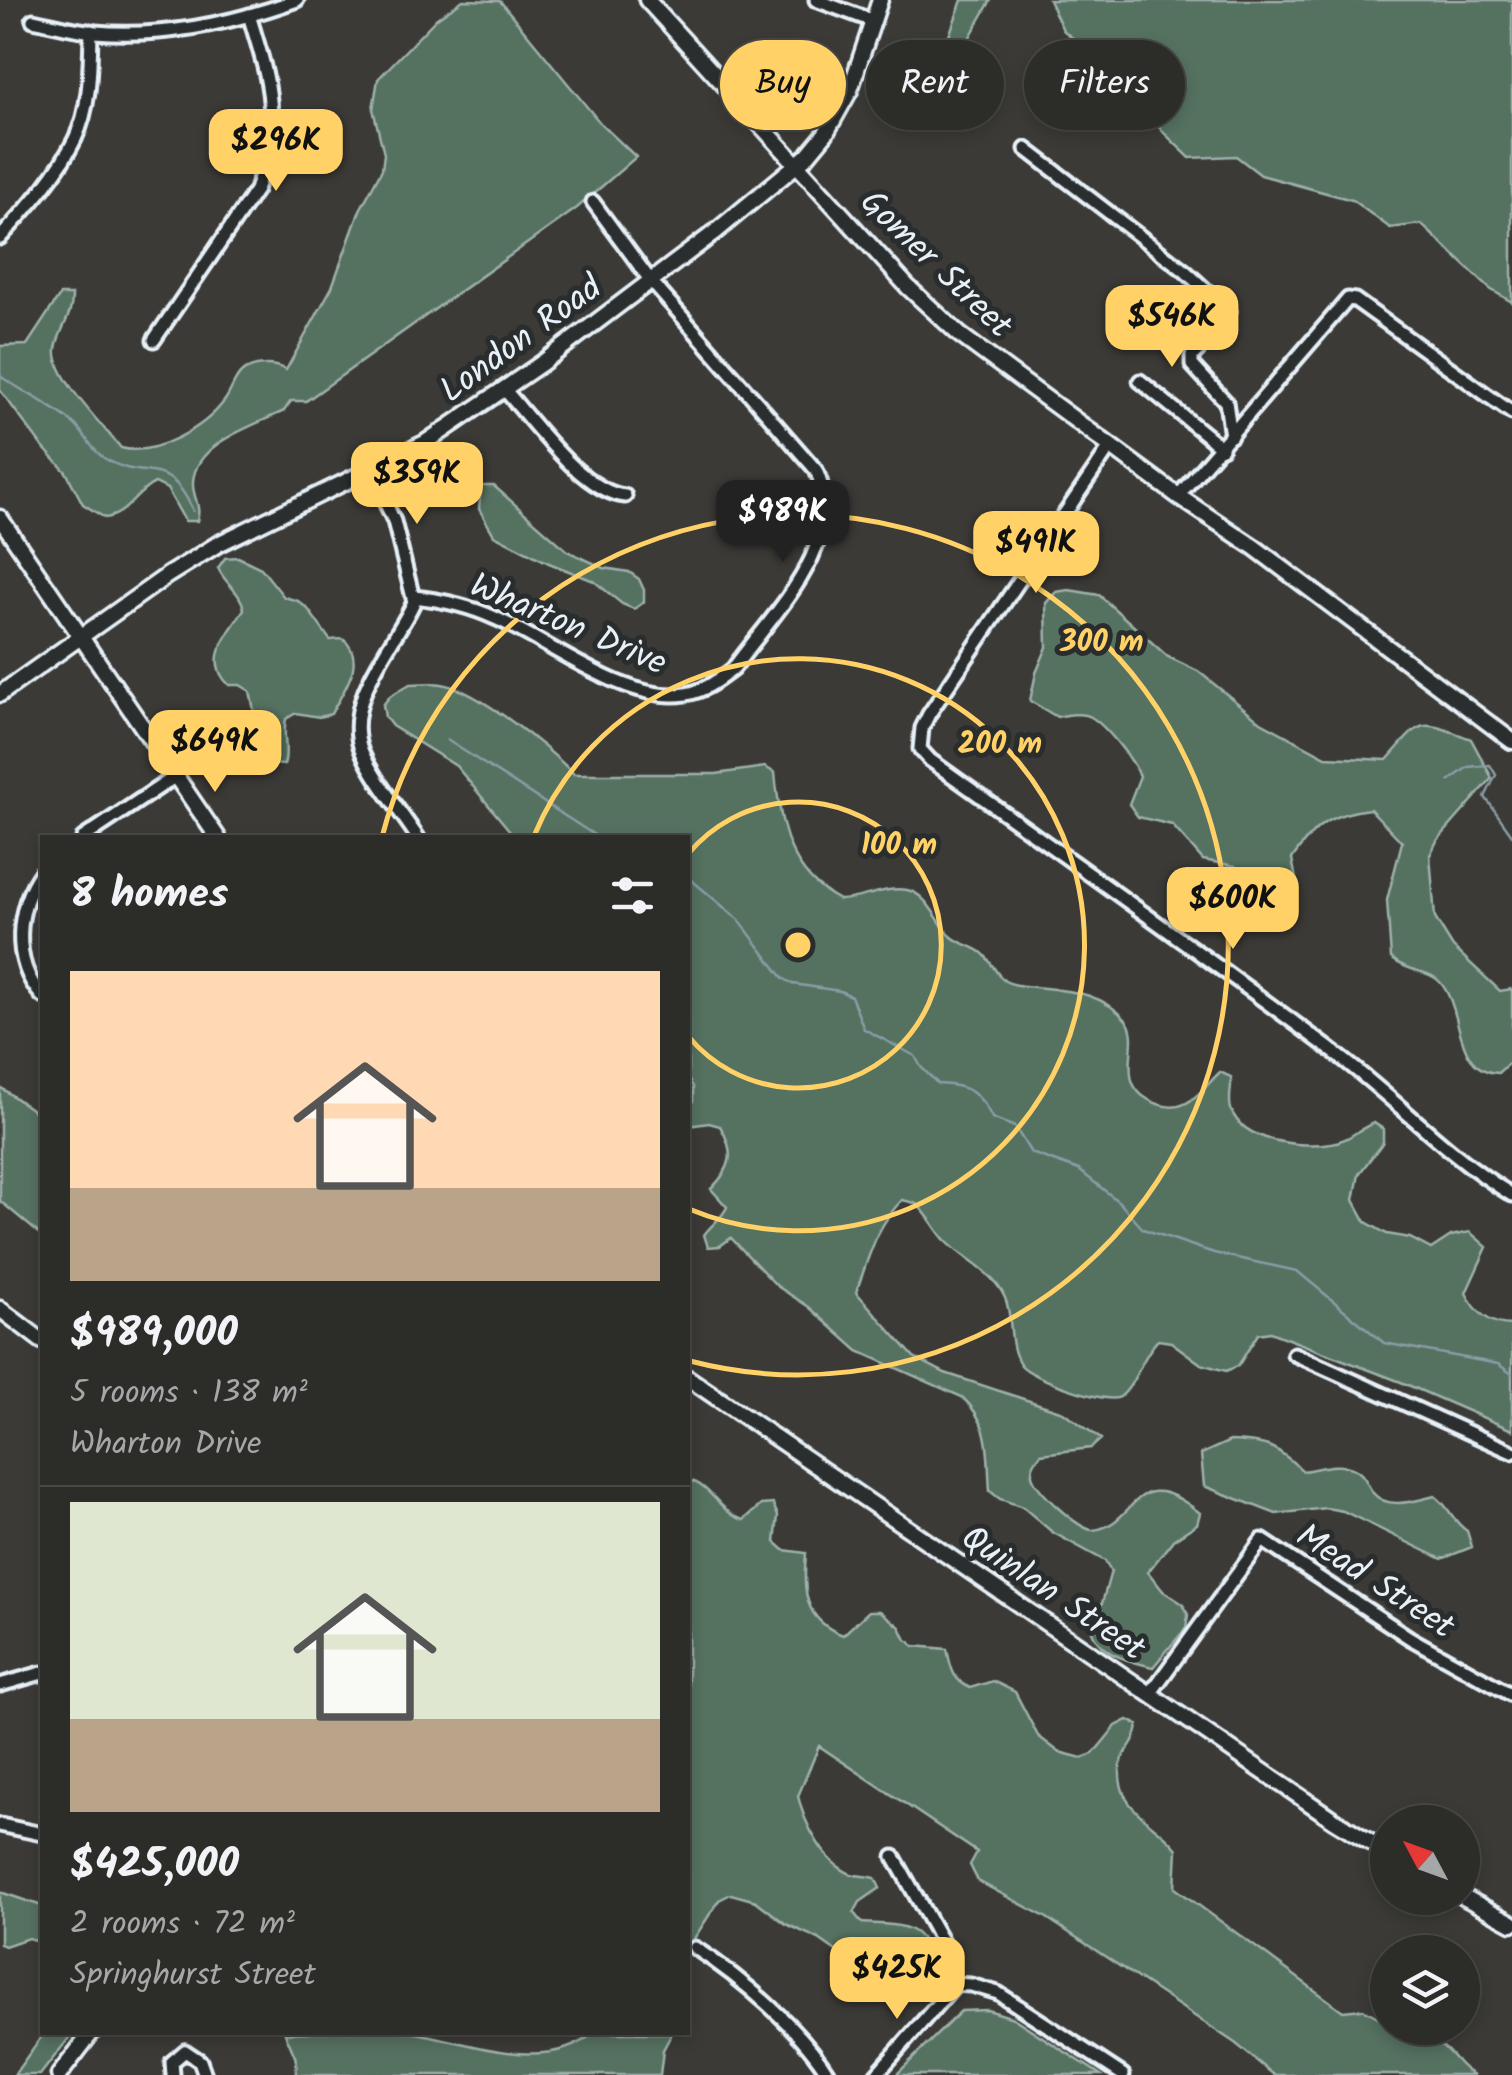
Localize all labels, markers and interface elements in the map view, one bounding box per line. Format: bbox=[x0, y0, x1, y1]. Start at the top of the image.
chip: Buy bbox=[720, 40, 846, 130]
chip: Rent bbox=[866, 40, 1004, 130]
chip: Filters bbox=[1024, 40, 1185, 130]
pin: $296K bbox=[206, 109, 346, 194]
text: $296K bbox=[231, 116, 321, 167]
street label: Gomer Street bbox=[845, 177, 1025, 353]
street label: London Road bbox=[429, 261, 616, 419]
pin: $546K bbox=[1102, 285, 1242, 370]
text: $546K bbox=[1127, 292, 1217, 343]
pin: $359K bbox=[347, 442, 487, 527]
text: $359K bbox=[373, 449, 461, 500]
pin: $989K bbox=[713, 480, 853, 565]
text: $989K bbox=[738, 487, 828, 538]
pin: $491K bbox=[966, 511, 1106, 596]
text: $491K bbox=[995, 518, 1077, 569]
street label: Wharton Drive bbox=[461, 559, 675, 693]
text: 300 m bbox=[1059, 619, 1144, 667]
pin: $649K bbox=[145, 710, 285, 795]
text: $649K bbox=[170, 717, 260, 768]
text: 200 m bbox=[958, 721, 1042, 769]
text: 100 m bbox=[861, 822, 937, 870]
text: 8 homes bbox=[70, 862, 228, 929]
pin: $600K bbox=[1163, 867, 1303, 952]
icon: filters bbox=[605, 868, 660, 923]
text: $600K bbox=[1189, 874, 1277, 925]
centre of rings bbox=[780, 927, 816, 963]
icon: home bbox=[275, 1036, 455, 1216]
text: $989,000 bbox=[70, 1301, 238, 1368]
text: 5 rooms · 138 m² bbox=[70, 1368, 308, 1419]
text: Wharton Drive bbox=[70, 1419, 261, 1470]
street label: Mead Street bbox=[1284, 1510, 1465, 1655]
street label: Quinlan Street bbox=[948, 1512, 1157, 1677]
icon: home bbox=[275, 1567, 455, 1747]
north arrow bbox=[1370, 1805, 1480, 1915]
map controls bbox=[1370, 1805, 1480, 2045]
text: $425,000 bbox=[70, 1832, 239, 1899]
text: 2 rooms · 72 m² bbox=[70, 1899, 295, 1950]
button: layers bbox=[1370, 1935, 1480, 2045]
pin: $425K bbox=[827, 1937, 967, 2022]
text: $425K bbox=[852, 1944, 942, 1995]
text: Springhurst Street bbox=[70, 1950, 316, 2001]

